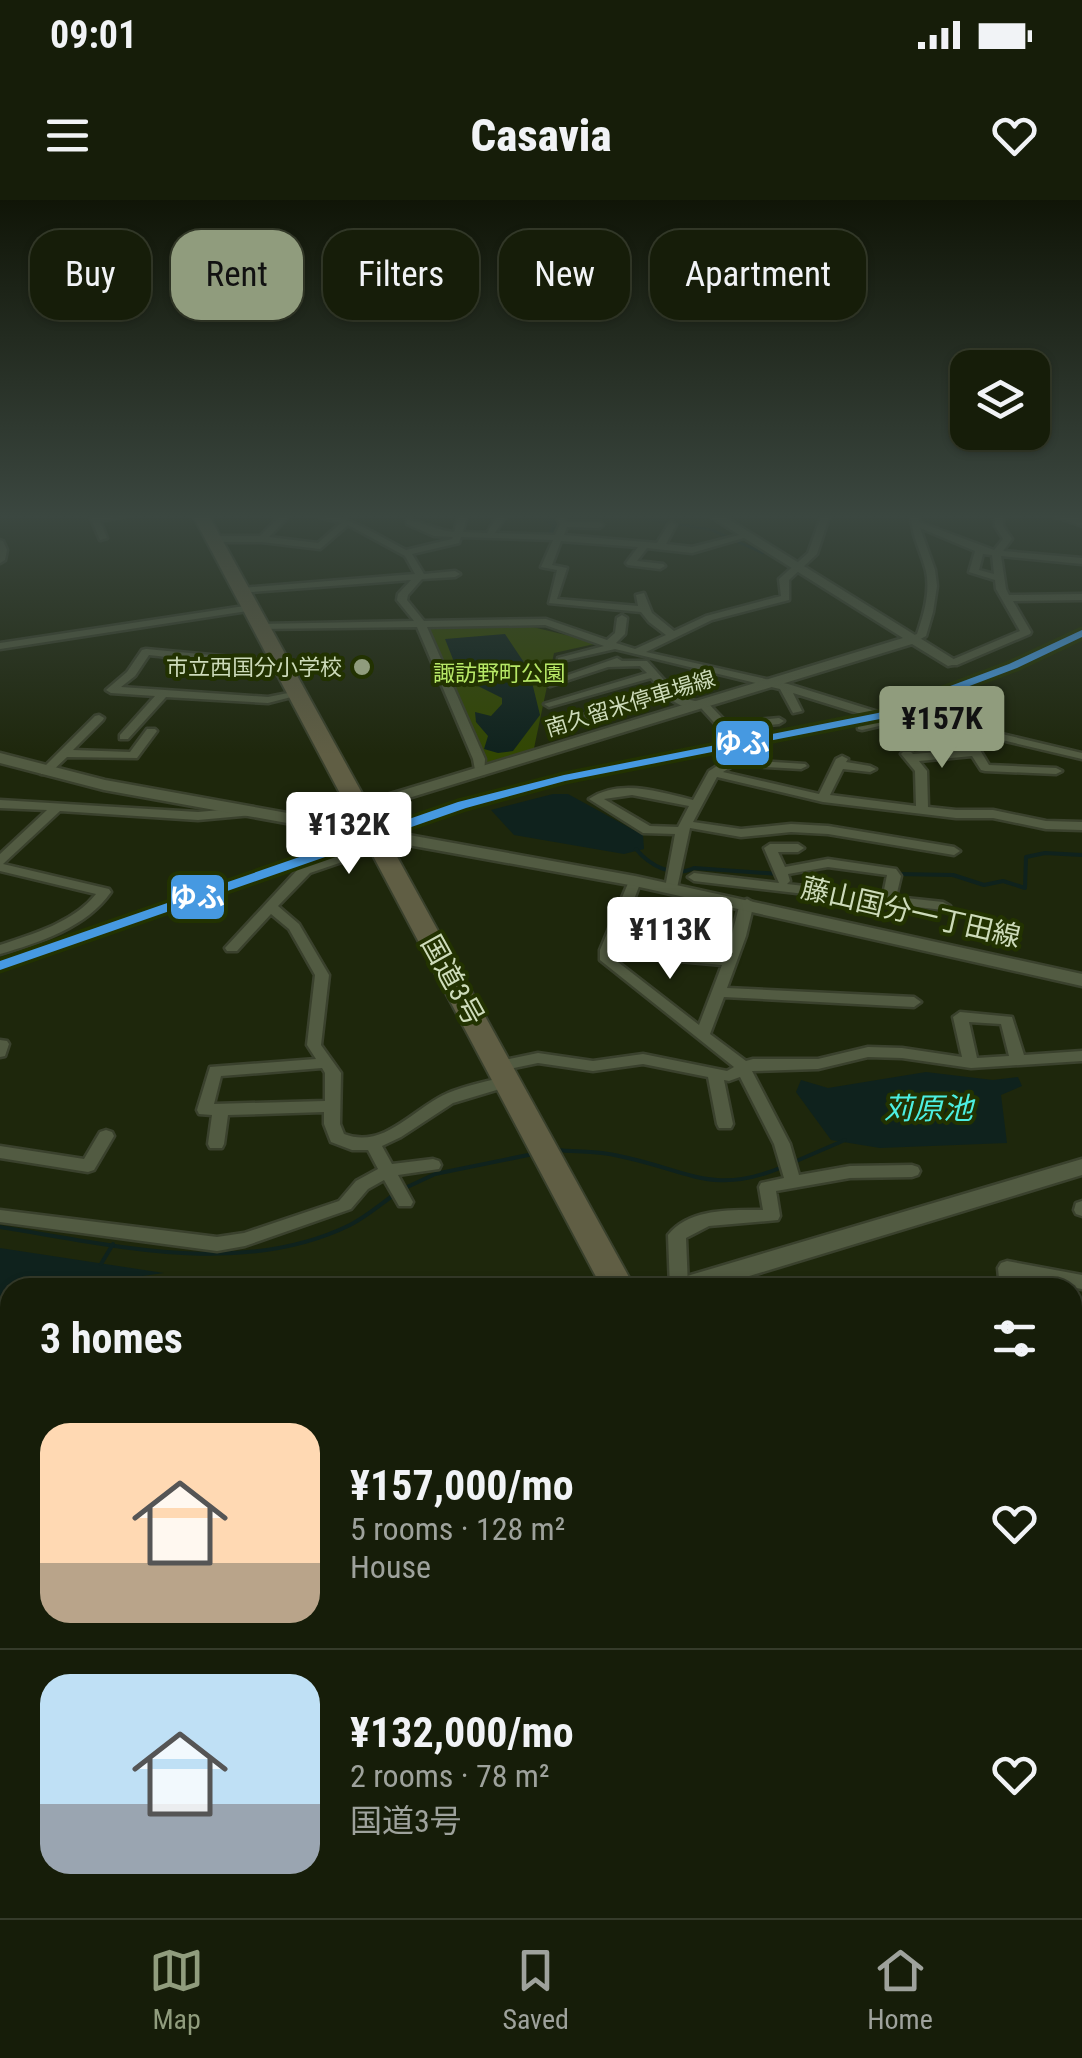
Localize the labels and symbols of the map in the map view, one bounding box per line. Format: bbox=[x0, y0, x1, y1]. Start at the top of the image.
place label: 市立西国分小学校 bbox=[166, 655, 342, 680]
marker: 市立西国分小学校 bbox=[351, 656, 373, 678]
park label: 諏訪野町公園 bbox=[433, 661, 565, 686]
street label: 南久留米停車場線 bbox=[542, 666, 718, 741]
pin: ¥157K bbox=[872, 686, 1012, 771]
line badge: ゆふ bbox=[714, 719, 771, 767]
text: ゆふ bbox=[714, 727, 770, 760]
pin: ¥132K bbox=[279, 792, 419, 877]
street label: 藤山国分一丁田線 bbox=[798, 871, 1024, 954]
line badge: ゆふ bbox=[169, 873, 226, 921]
text: ゆふ bbox=[169, 881, 225, 914]
pin: ¥113K bbox=[600, 897, 740, 982]
street label: 国道3号 bbox=[414, 929, 491, 1031]
water label: 苅原池 bbox=[883, 1091, 976, 1126]

